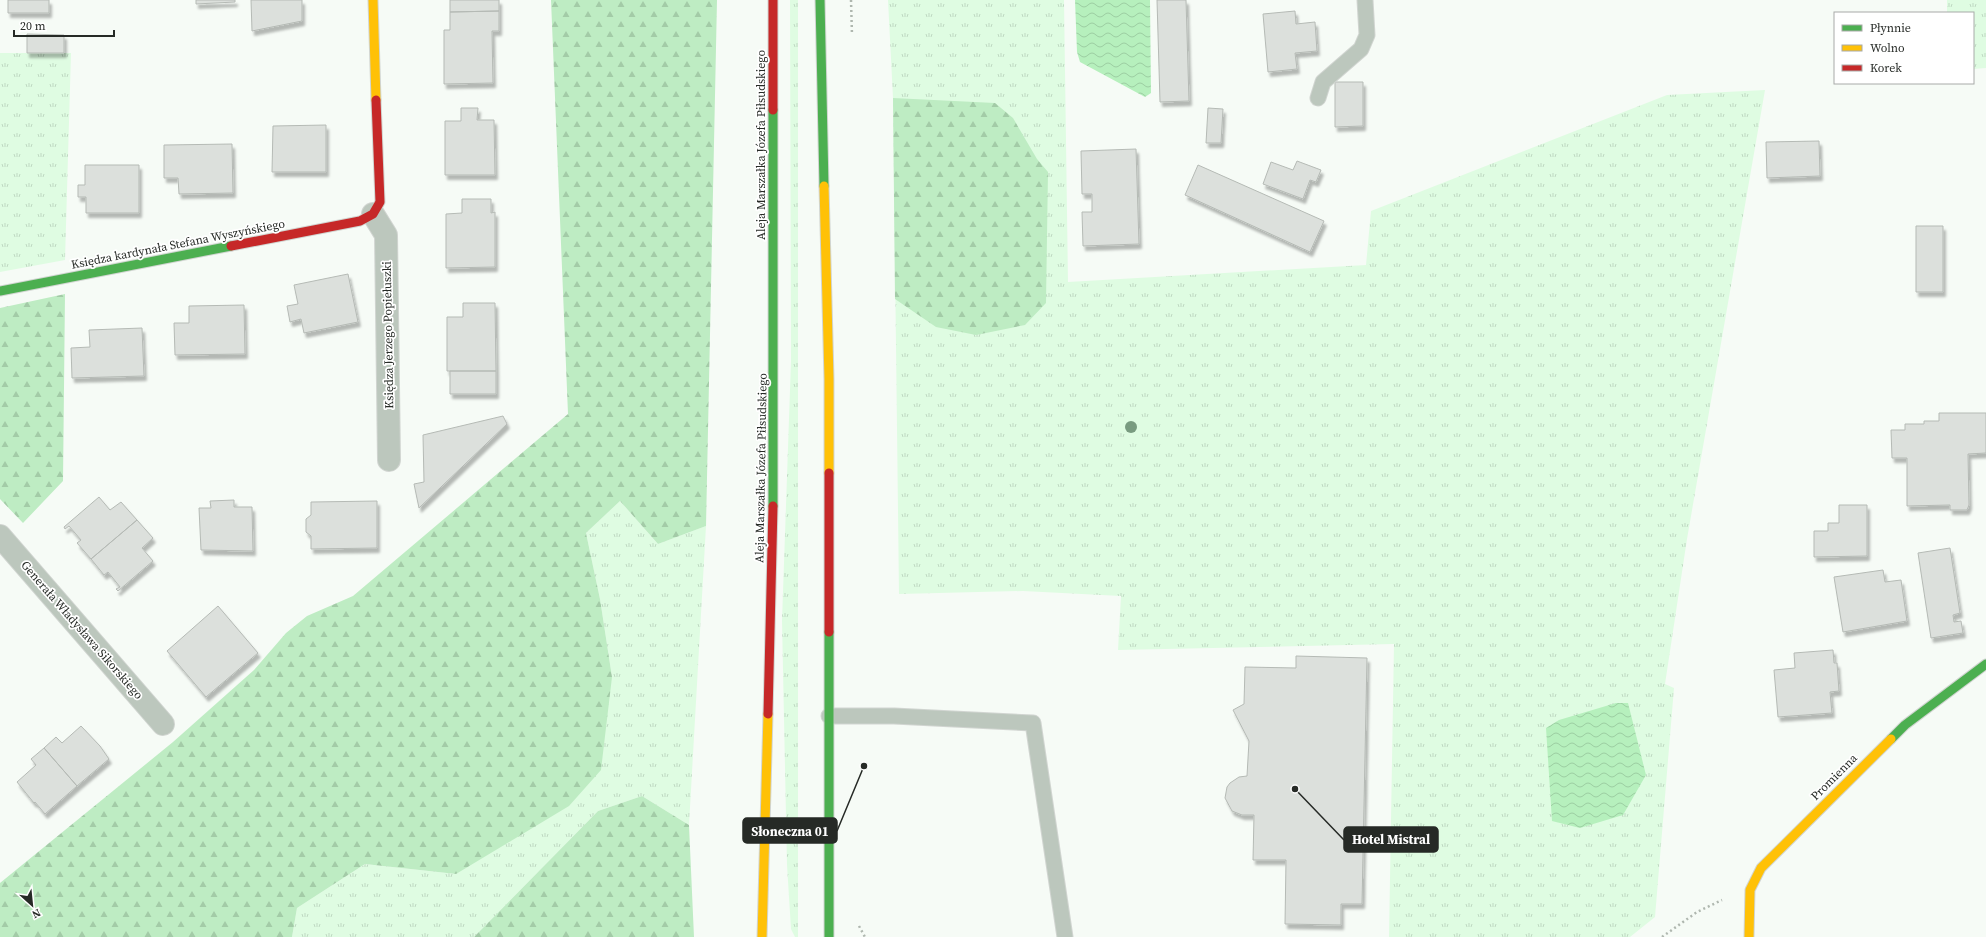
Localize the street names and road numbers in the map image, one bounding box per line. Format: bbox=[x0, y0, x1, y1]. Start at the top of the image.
street label: Aleja Marszałka Józefa Piłsudskiego bbox=[753, 50, 769, 240]
street label: Księdza kardynała Stefana Wyszyńskiego bbox=[70, 215, 287, 273]
street label: Księdza Jerzego Popiełuszki bbox=[379, 261, 397, 409]
street label: Aleja Marszałka Józefa Piłsudskiego bbox=[751, 372, 771, 563]
street label: Generała Władysława Sikorskiego bbox=[17, 557, 147, 703]
street label: Promienna bbox=[1807, 750, 1861, 804]

